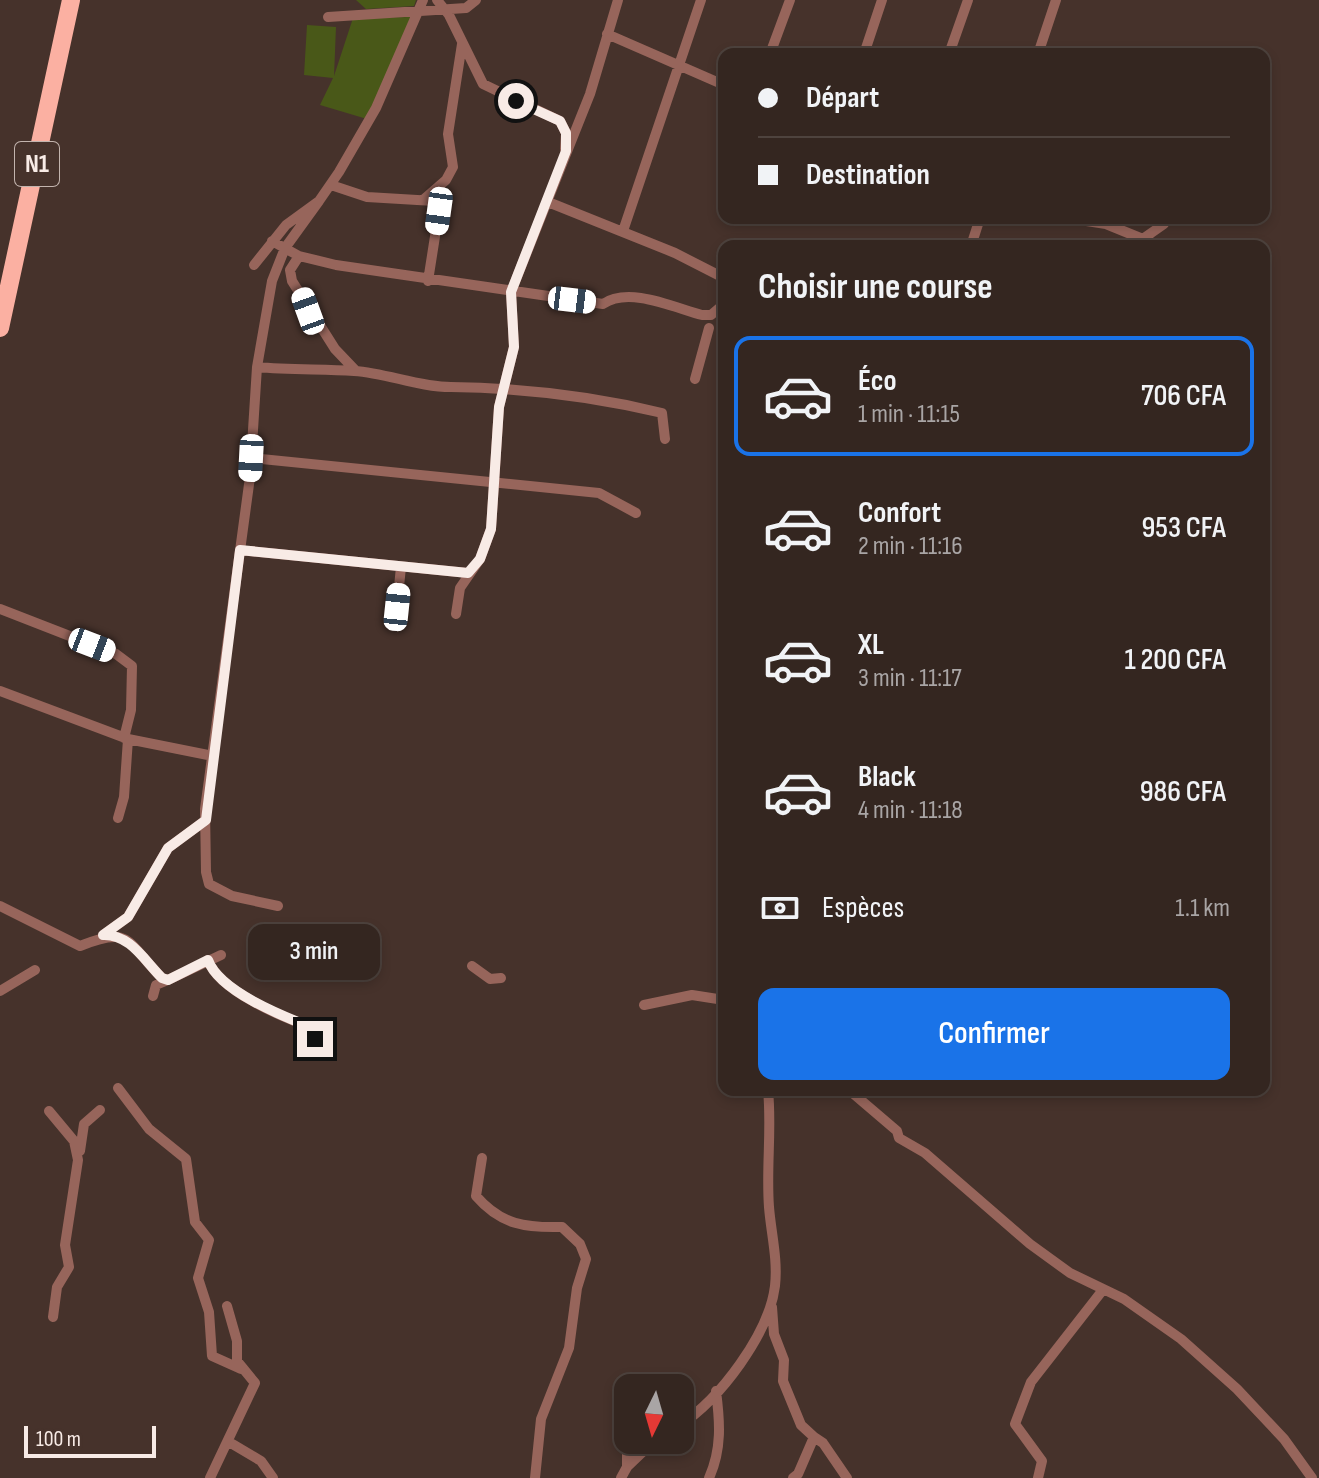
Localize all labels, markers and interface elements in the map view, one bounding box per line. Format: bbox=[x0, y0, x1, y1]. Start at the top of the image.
text: Départ bbox=[806, 80, 879, 116]
route start bbox=[498, 83, 534, 119]
road number: N1 bbox=[15, 142, 59, 186]
text: Destination bbox=[806, 157, 930, 193]
car bbox=[424, 186, 454, 236]
text: Choisir une course bbox=[758, 266, 993, 309]
car bbox=[289, 284, 327, 338]
car bbox=[547, 285, 597, 315]
icon: car bbox=[762, 360, 834, 432]
text: Éco bbox=[858, 363, 897, 399]
text: 706 CFA bbox=[1141, 378, 1226, 414]
text: 1 min · 11:15 bbox=[858, 399, 960, 430]
car bbox=[238, 433, 264, 483]
icon: car bbox=[762, 492, 834, 564]
text: Confort bbox=[858, 495, 941, 531]
text: 953 CFA bbox=[1141, 510, 1226, 546]
text: 2 min · 11:16 bbox=[858, 531, 963, 562]
car bbox=[383, 582, 411, 632]
icon: car bbox=[762, 624, 834, 696]
car bbox=[65, 625, 119, 665]
text: XL bbox=[858, 627, 884, 663]
text: 1 200 CFA bbox=[1125, 642, 1226, 678]
text: 3 min · 11:17 bbox=[858, 663, 962, 694]
icon: car bbox=[762, 756, 834, 828]
text: Black bbox=[858, 759, 916, 795]
text: 986 CFA bbox=[1140, 774, 1226, 810]
text: 4 min · 11:18 bbox=[858, 795, 963, 826]
icon: cash bbox=[758, 886, 802, 930]
text: Espèces bbox=[822, 890, 904, 926]
text: 1.1 km bbox=[1175, 893, 1230, 924]
callout: 3 min bbox=[249, 923, 381, 979]
text: 3 min bbox=[290, 936, 338, 967]
button: Confirmer bbox=[758, 988, 1230, 1080]
route end bbox=[297, 1021, 333, 1057]
north arrow bbox=[614, 1374, 694, 1454]
map controls bbox=[614, 1374, 694, 1454]
scale bar bbox=[24, 1422, 156, 1458]
text: 100 m bbox=[36, 1426, 81, 1453]

